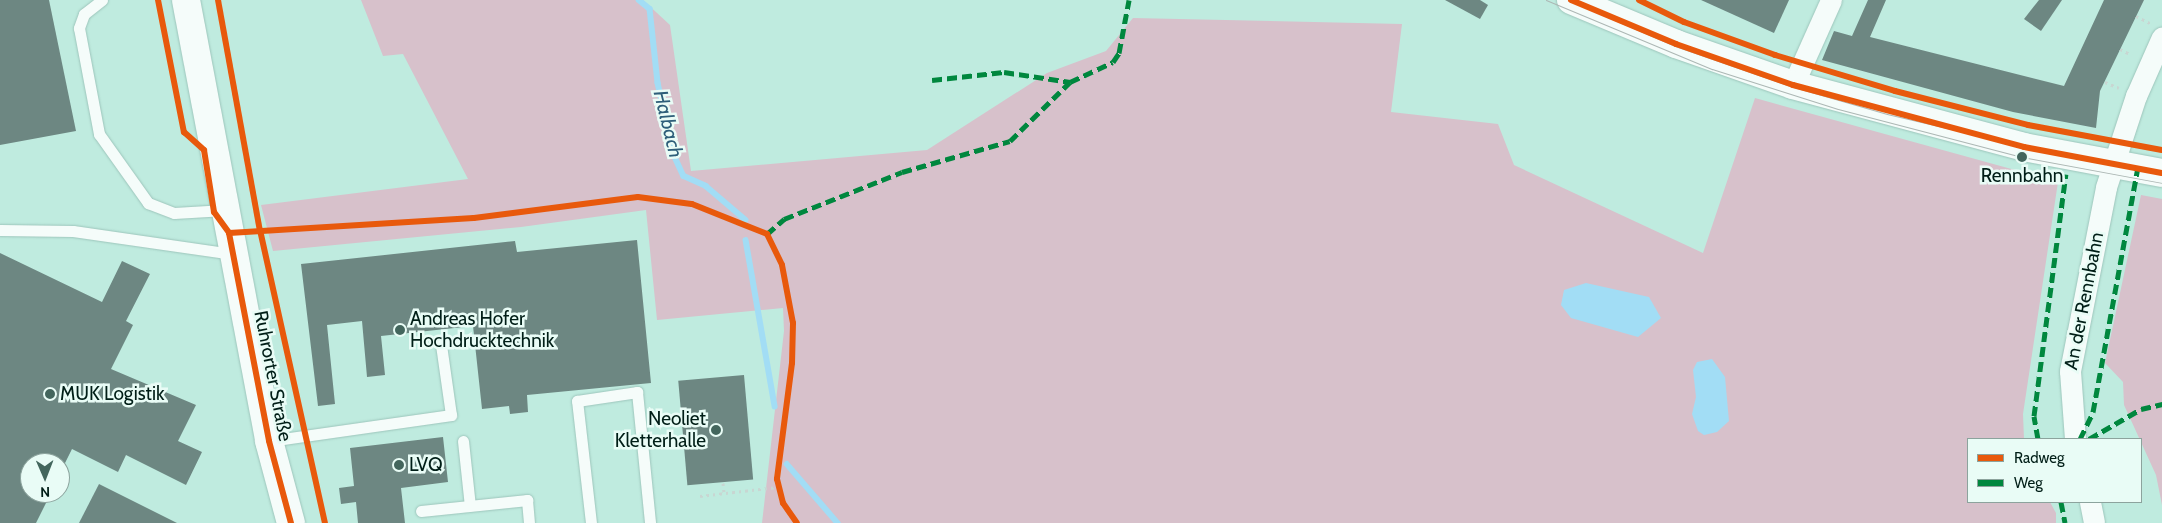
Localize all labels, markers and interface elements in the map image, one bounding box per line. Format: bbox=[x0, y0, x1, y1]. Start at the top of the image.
water label: Halbach bbox=[648, 88, 688, 160]
marker: Rennbahn bbox=[2016, 151, 2028, 163]
place label: Rennbahn bbox=[1981, 165, 2063, 187]
street label: An der Rennbahn bbox=[2059, 230, 2109, 372]
place label: Andreas Hofer Hochdrucktechnik bbox=[410, 308, 554, 352]
street label: Ruhrorter Straße bbox=[249, 309, 297, 443]
marker: Andreas Hofer Hochdrucktechnik bbox=[394, 324, 406, 336]
place label: MUK Logistik bbox=[60, 383, 164, 405]
marker: MUK Logistik bbox=[44, 388, 56, 400]
place label: Neoliet Kletterhalle bbox=[615, 408, 706, 452]
marker: Neoliet Kletterhalle bbox=[710, 424, 722, 436]
legend bbox=[1967, 438, 2142, 503]
text: Radweg bbox=[2014, 449, 2064, 467]
north arrow bbox=[20, 453, 70, 503]
place label: LVQ bbox=[409, 454, 443, 476]
marker: LVQ bbox=[393, 459, 405, 471]
text: Weg bbox=[2014, 474, 2043, 492]
text: N bbox=[40, 483, 50, 501]

